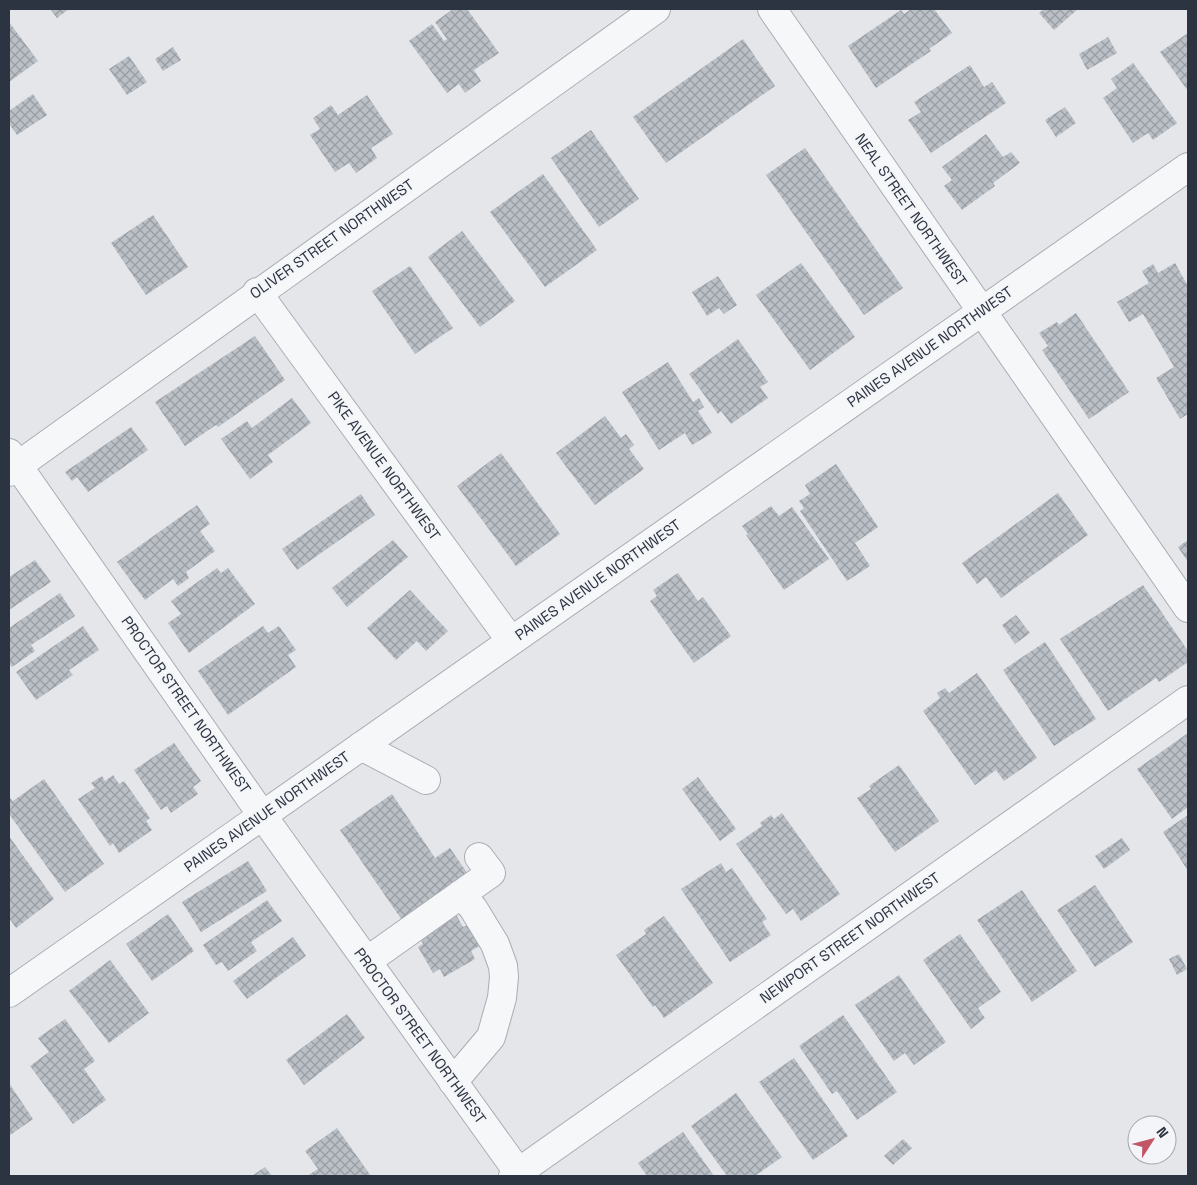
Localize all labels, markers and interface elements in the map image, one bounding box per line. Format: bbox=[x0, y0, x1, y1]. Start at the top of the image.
street label: NEAL STREET NORTHWEST bbox=[851, 129, 972, 290]
street label: OLIVER STREET NORTHWEST bbox=[246, 174, 418, 303]
street label: PAINES AVENUE NORTHWEST bbox=[843, 282, 1017, 411]
street label: PIKE AVENUE NORTHWEST bbox=[324, 387, 445, 544]
street label: PAINES AVENUE NORTHWEST bbox=[511, 515, 685, 644]
street label: PROCTOR STREET NORTHWEST bbox=[118, 612, 255, 798]
street label: PAINES AVENUE NORTHWEST bbox=[180, 747, 354, 876]
street label: NEWPORT STREET NORTHWEST bbox=[756, 868, 944, 1007]
street label: PROCTOR STREET NORTHWEST bbox=[350, 944, 491, 1128]
north arrow bbox=[1127, 1115, 1177, 1165]
text: N bbox=[1152, 1123, 1173, 1141]

